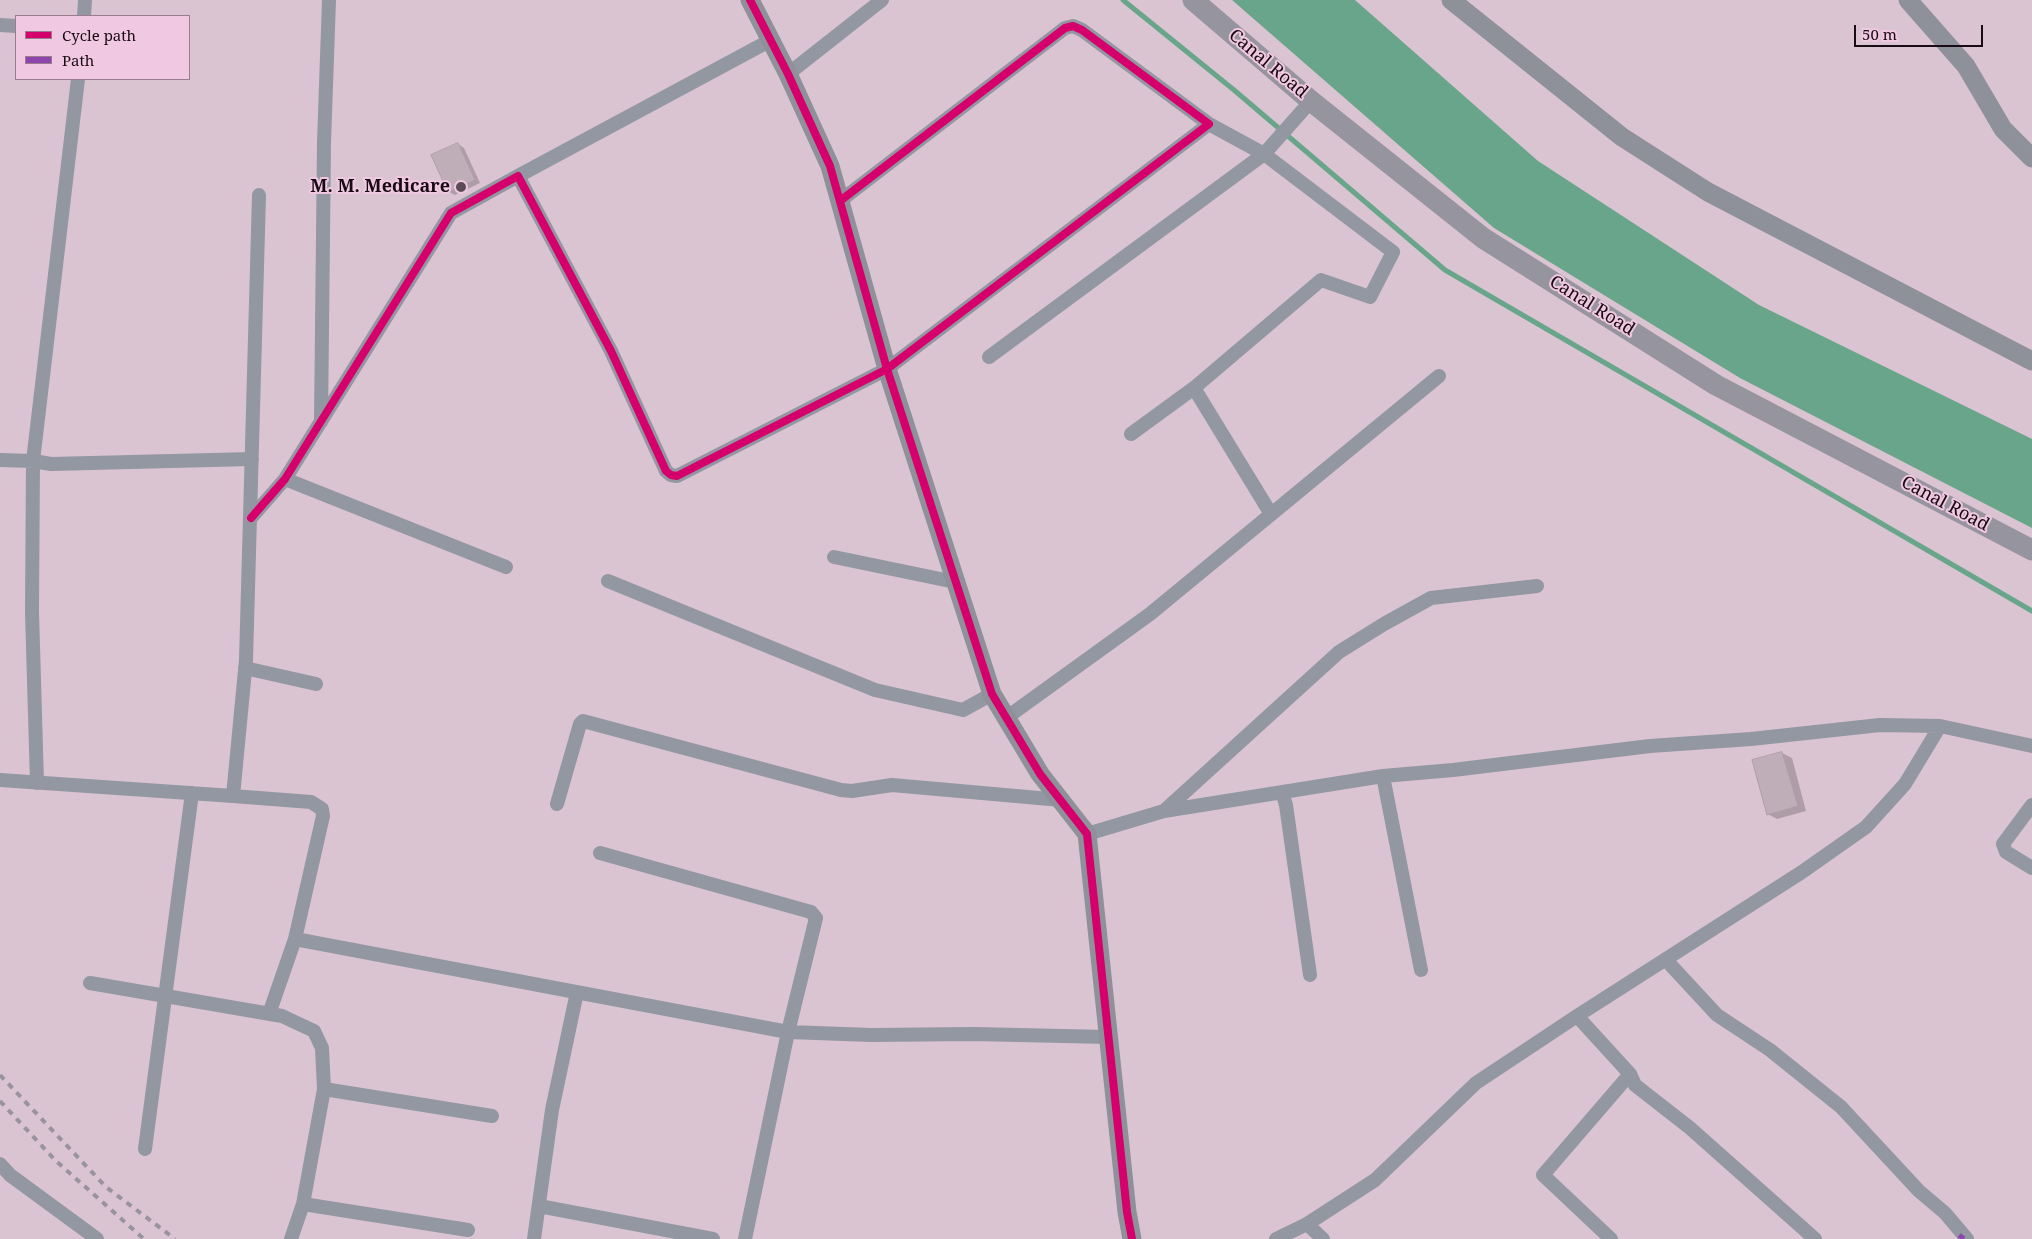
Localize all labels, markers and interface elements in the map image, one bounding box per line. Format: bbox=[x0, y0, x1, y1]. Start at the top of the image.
legend bbox=[15, 15, 190, 80]
scale bar bbox=[1857, 15, 1986, 47]
text: 50 m bbox=[1862, 24, 1897, 44]
text: Cycle path bbox=[62, 25, 136, 45]
street label: Canal Road bbox=[1224, 25, 1312, 103]
text: Path bbox=[62, 50, 94, 70]
place label: M. M. Medicare bbox=[310, 176, 450, 198]
marker: M. M. Medicare bbox=[454, 180, 468, 194]
street label: Canal Road bbox=[1545, 271, 1639, 341]
street label: Canal Road bbox=[1897, 472, 1993, 536]

